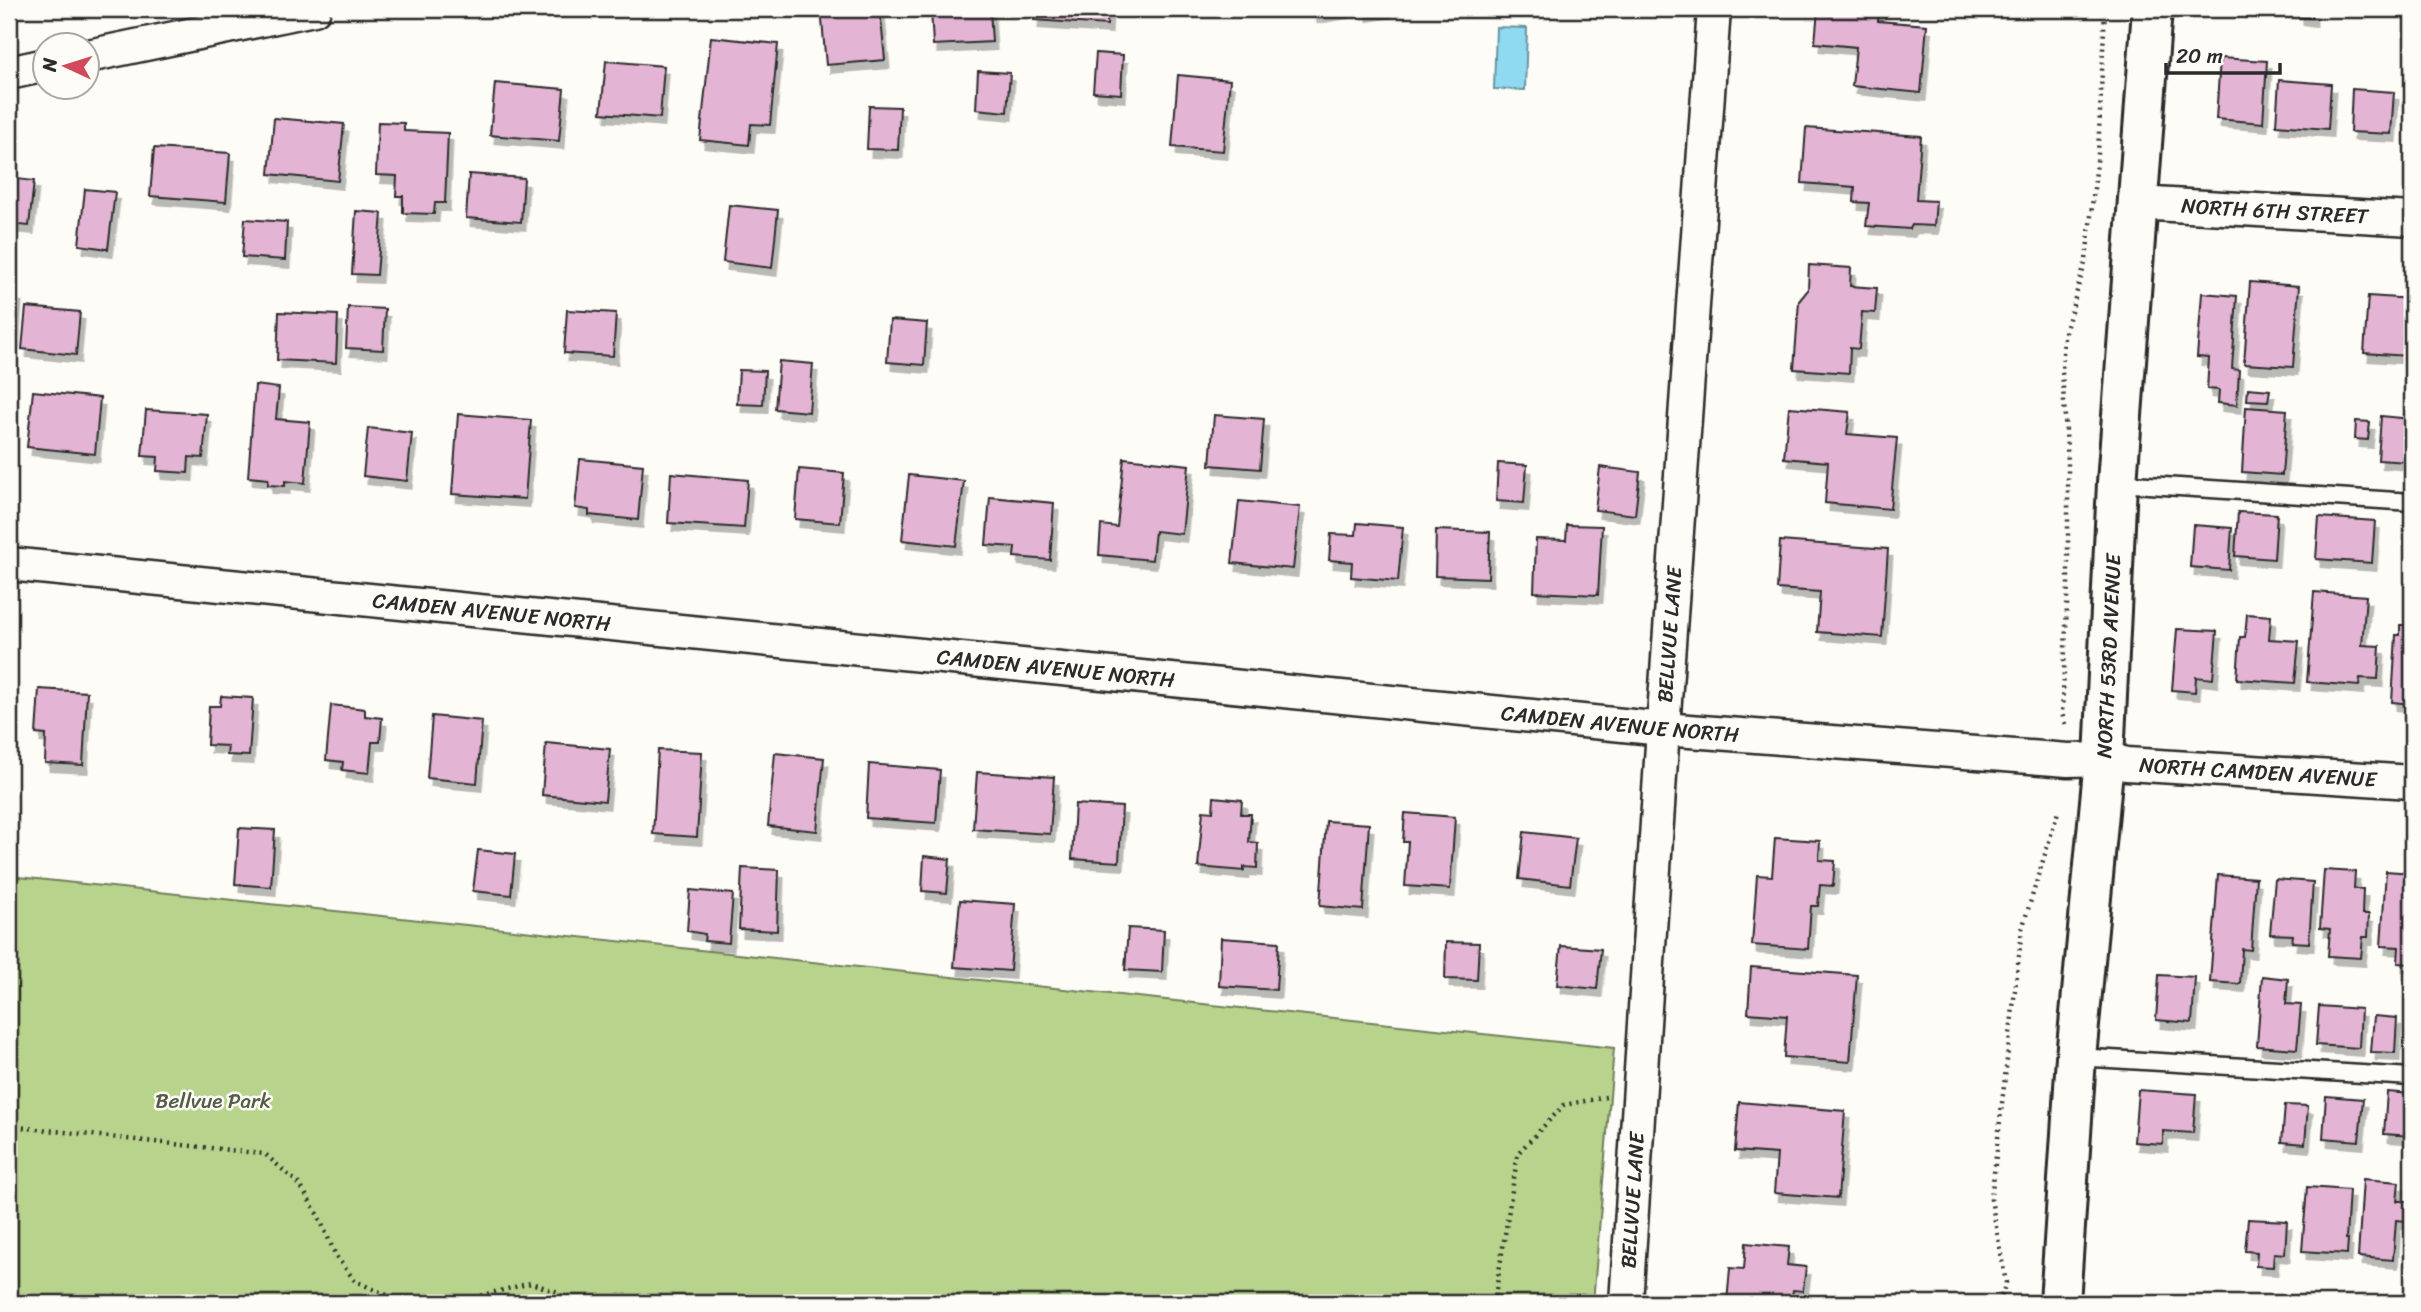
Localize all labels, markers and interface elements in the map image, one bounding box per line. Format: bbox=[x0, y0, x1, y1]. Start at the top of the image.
north arrow bbox=[32, 32, 102, 102]
scale bar bbox=[2166, 32, 2279, 76]
text: 20 m bbox=[2176, 37, 2223, 75]
text: N bbox=[33, 56, 67, 74]
street label: NORTH 6TH STREET bbox=[2180, 187, 2371, 235]
street label: NORTH 53RD AVENUE bbox=[2085, 552, 2133, 759]
street label: BELLVUE LANE bbox=[1646, 564, 1694, 704]
street label: CAMDEN AVENUE NORTH bbox=[371, 581, 612, 643]
street label: CAMDEN AVENUE NORTH bbox=[935, 638, 1177, 699]
street label: CAMDEN AVENUE NORTH bbox=[1499, 694, 1741, 754]
street label: NORTH CAMDEN AVENUE bbox=[2138, 746, 2379, 799]
park label: Bellvue Park bbox=[155, 1082, 271, 1120]
street label: BELLVUE LANE bbox=[1609, 1130, 1656, 1270]

